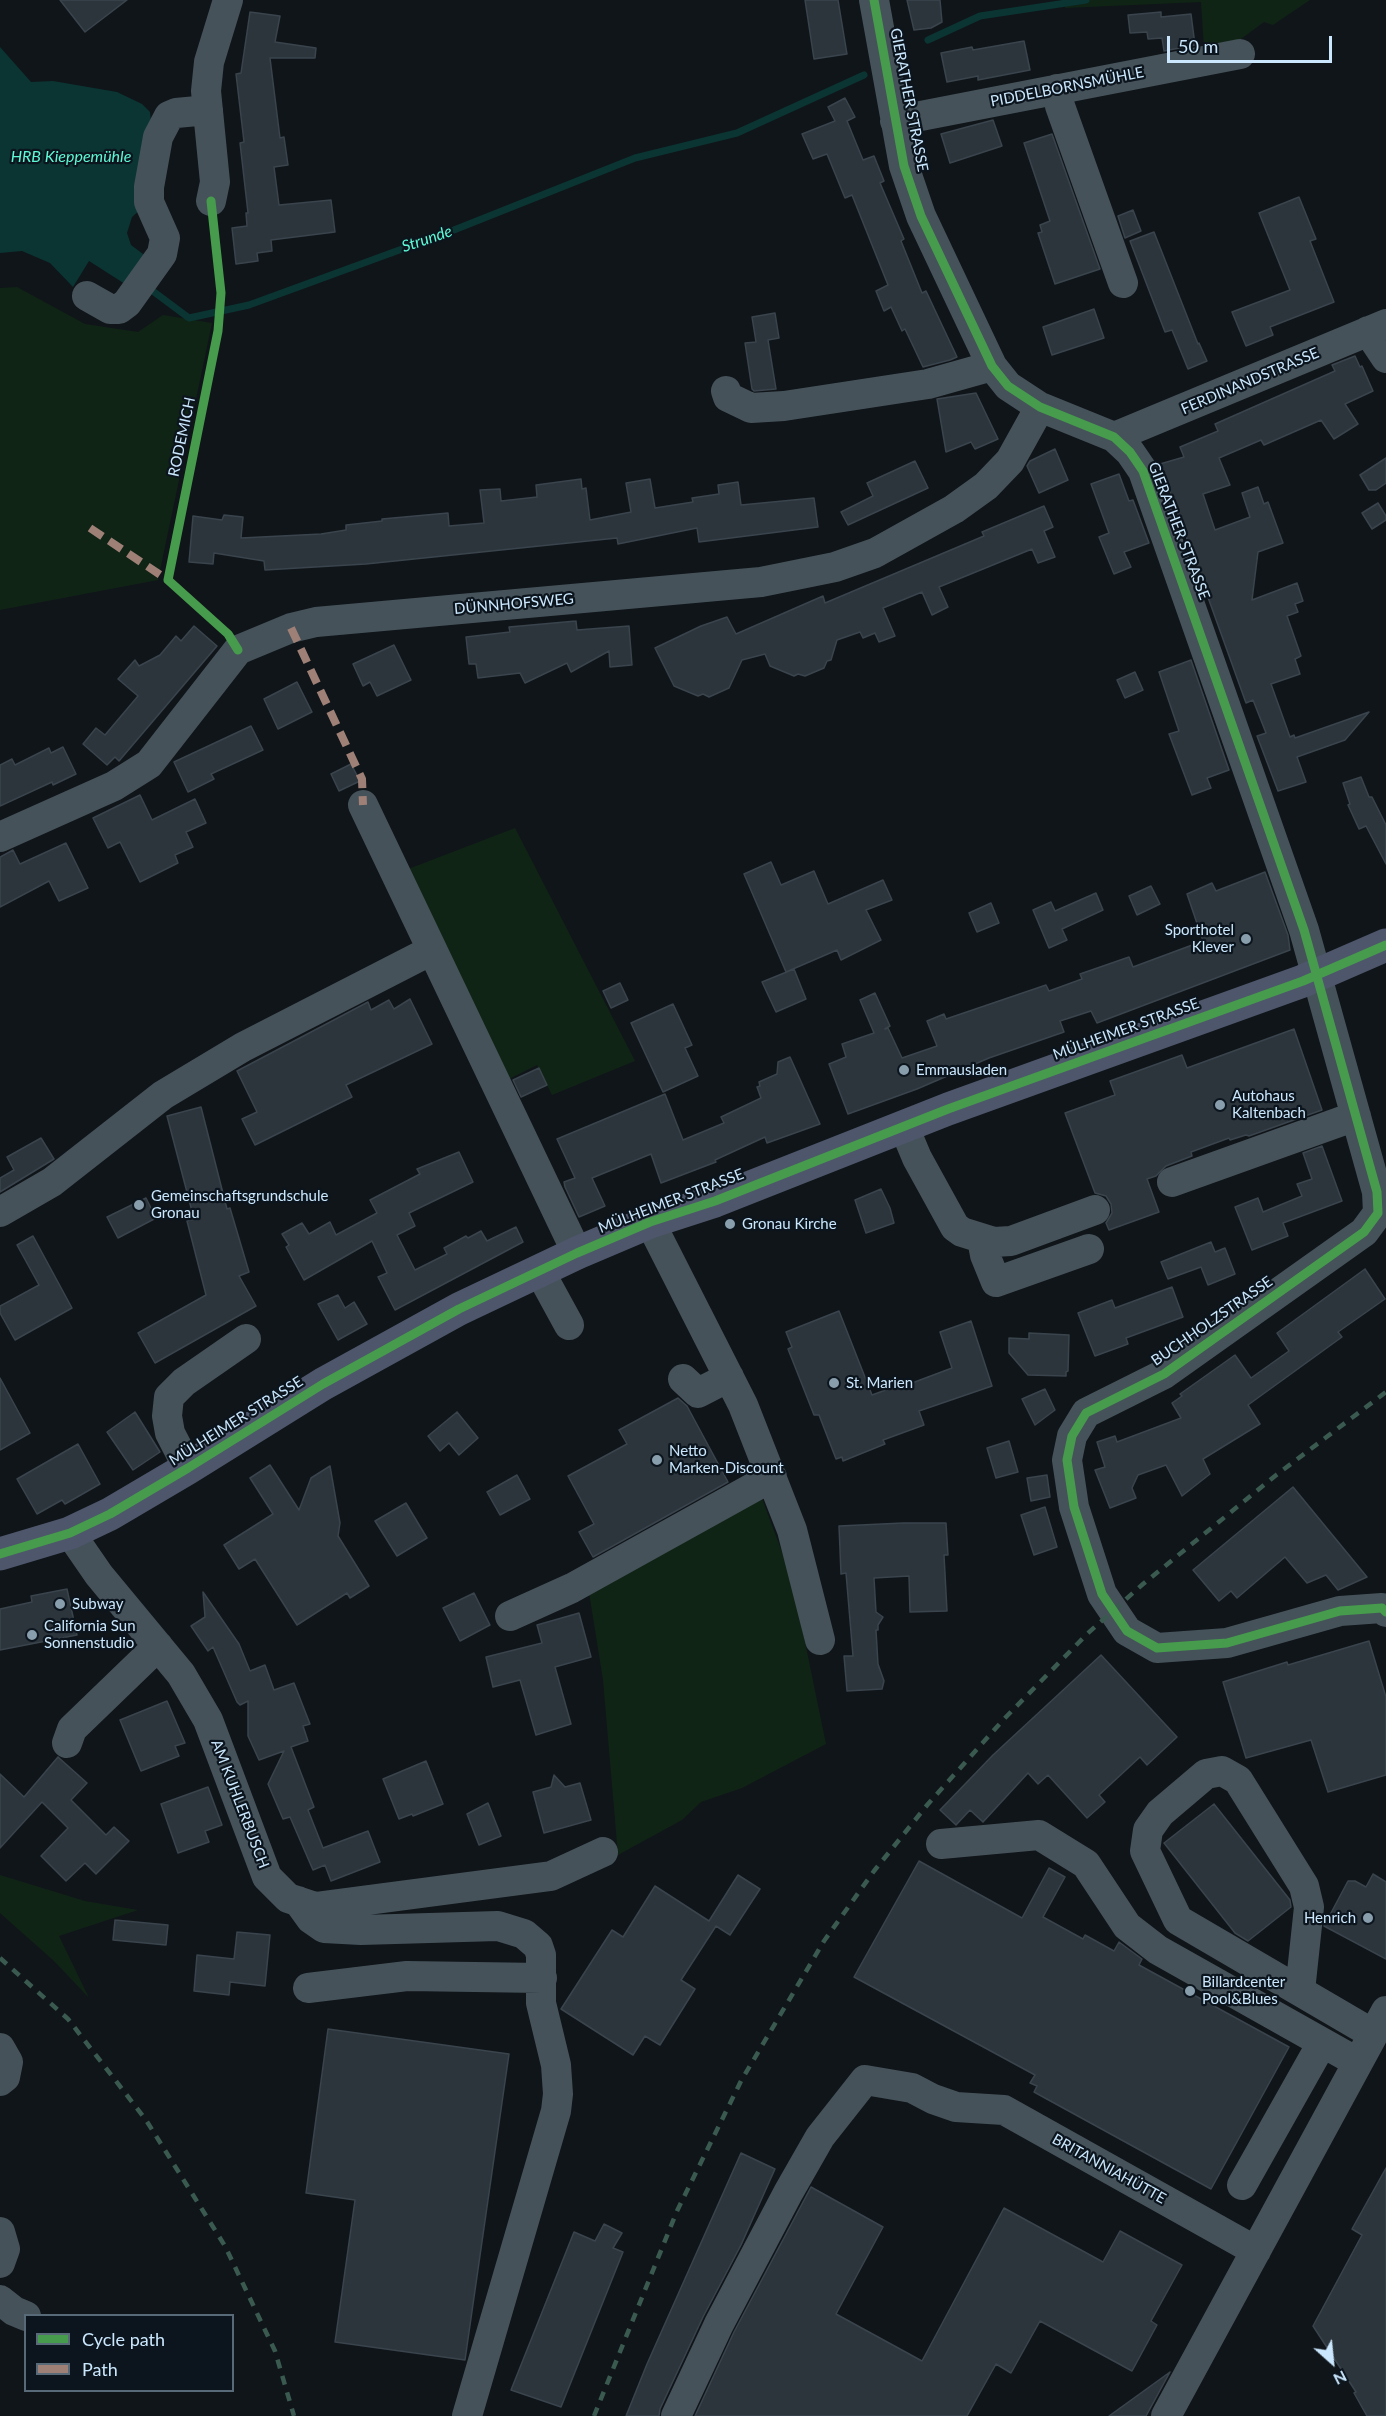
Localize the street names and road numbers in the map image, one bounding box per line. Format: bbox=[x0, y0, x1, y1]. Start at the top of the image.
street label: GIERATHER STRASSE bbox=[886, 27, 932, 173]
street label: PIDDELBORNSMÜHLE bbox=[989, 63, 1145, 111]
street label: FERDINANDSTRASSE bbox=[1178, 344, 1322, 418]
street label: RODEMICH bbox=[165, 396, 199, 478]
street label: GIERATHER STRASSE bbox=[1144, 460, 1214, 602]
street label: DÜNNHOFSWEG bbox=[453, 590, 575, 618]
street label: MÜLHEIMER STRASSE bbox=[1050, 994, 1202, 1064]
street label: MÜLHEIMER STRASSE bbox=[596, 1165, 746, 1237]
street label: BUCHHOLZSTRASSE bbox=[1148, 1272, 1276, 1370]
street label: MÜLHEIMER STRASSE bbox=[166, 1372, 306, 1470]
street label: AM KUHLERBUSCH bbox=[207, 1737, 273, 1871]
street label: BRITANNIAHÜTTE bbox=[1049, 2130, 1169, 2208]

